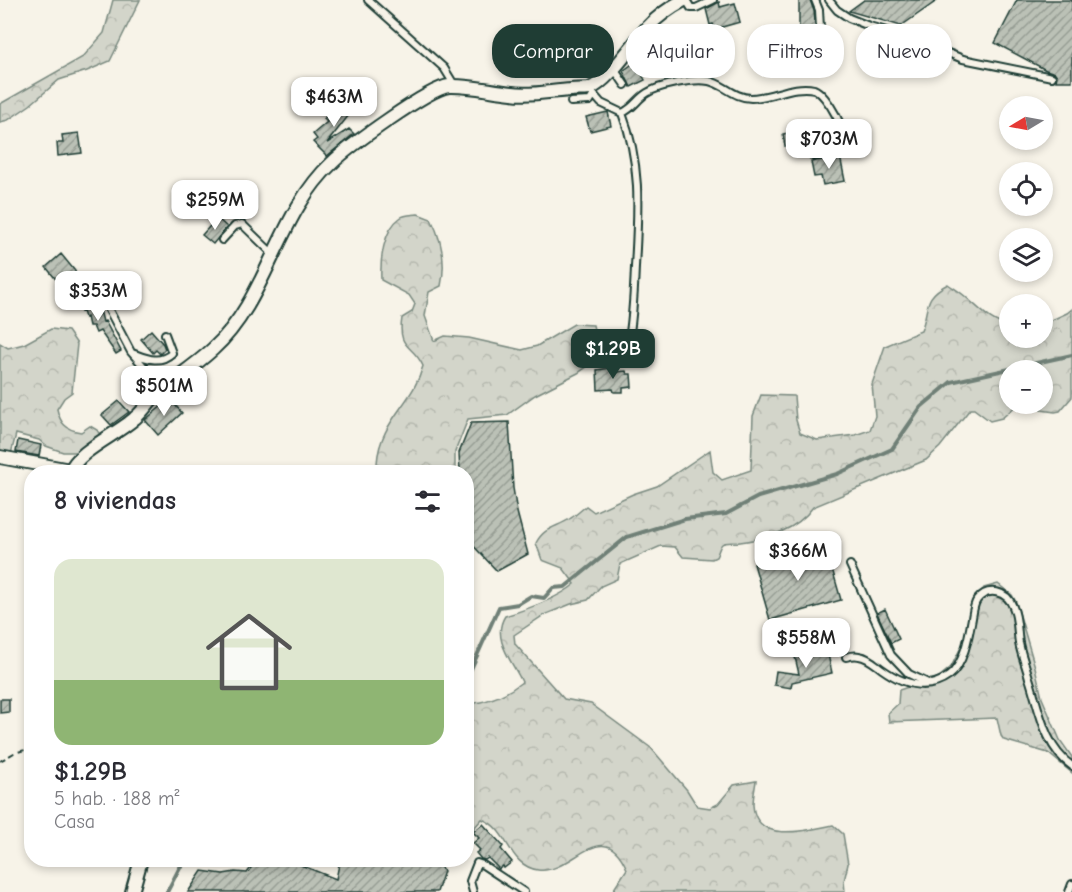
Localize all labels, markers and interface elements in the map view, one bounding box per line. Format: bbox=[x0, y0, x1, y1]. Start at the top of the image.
chip: Comprar bbox=[492, 24, 614, 78]
chip: Alquilar bbox=[626, 24, 735, 78]
chip: Filtros bbox=[747, 24, 844, 78]
chip: Nuevo bbox=[856, 24, 952, 78]
pin: $463M bbox=[292, 77, 376, 128]
text: $463M bbox=[305, 85, 363, 108]
north arrow bbox=[999, 96, 1053, 150]
map controls bbox=[999, 96, 1053, 414]
pin: $703M bbox=[787, 119, 871, 170]
text: $703M bbox=[800, 127, 858, 150]
button: locate bbox=[999, 162, 1053, 216]
pin: $259M bbox=[173, 180, 257, 231]
text: $259M bbox=[185, 188, 245, 211]
button: layers bbox=[999, 228, 1053, 282]
pin: $353M bbox=[56, 271, 140, 322]
text: $353M bbox=[69, 279, 127, 302]
button: + bbox=[999, 294, 1053, 348]
pin: $1.29B bbox=[564, 329, 662, 380]
text: $1.29B bbox=[585, 337, 641, 360]
button: − bbox=[999, 360, 1053, 414]
pin: $501M bbox=[122, 366, 206, 417]
text: $501M bbox=[135, 374, 193, 397]
icon: filters bbox=[411, 485, 444, 518]
text: 8 viviendas bbox=[54, 486, 176, 516]
pin: $366M bbox=[756, 531, 840, 582]
text: $366M bbox=[769, 539, 827, 562]
icon: home bbox=[195, 598, 303, 706]
pin: $558M bbox=[764, 618, 848, 669]
text: $558M bbox=[776, 626, 836, 649]
text: $1.29B bbox=[54, 757, 127, 787]
text: 5 hab. · 188 m² bbox=[54, 787, 179, 810]
text: Casa bbox=[54, 810, 95, 833]

